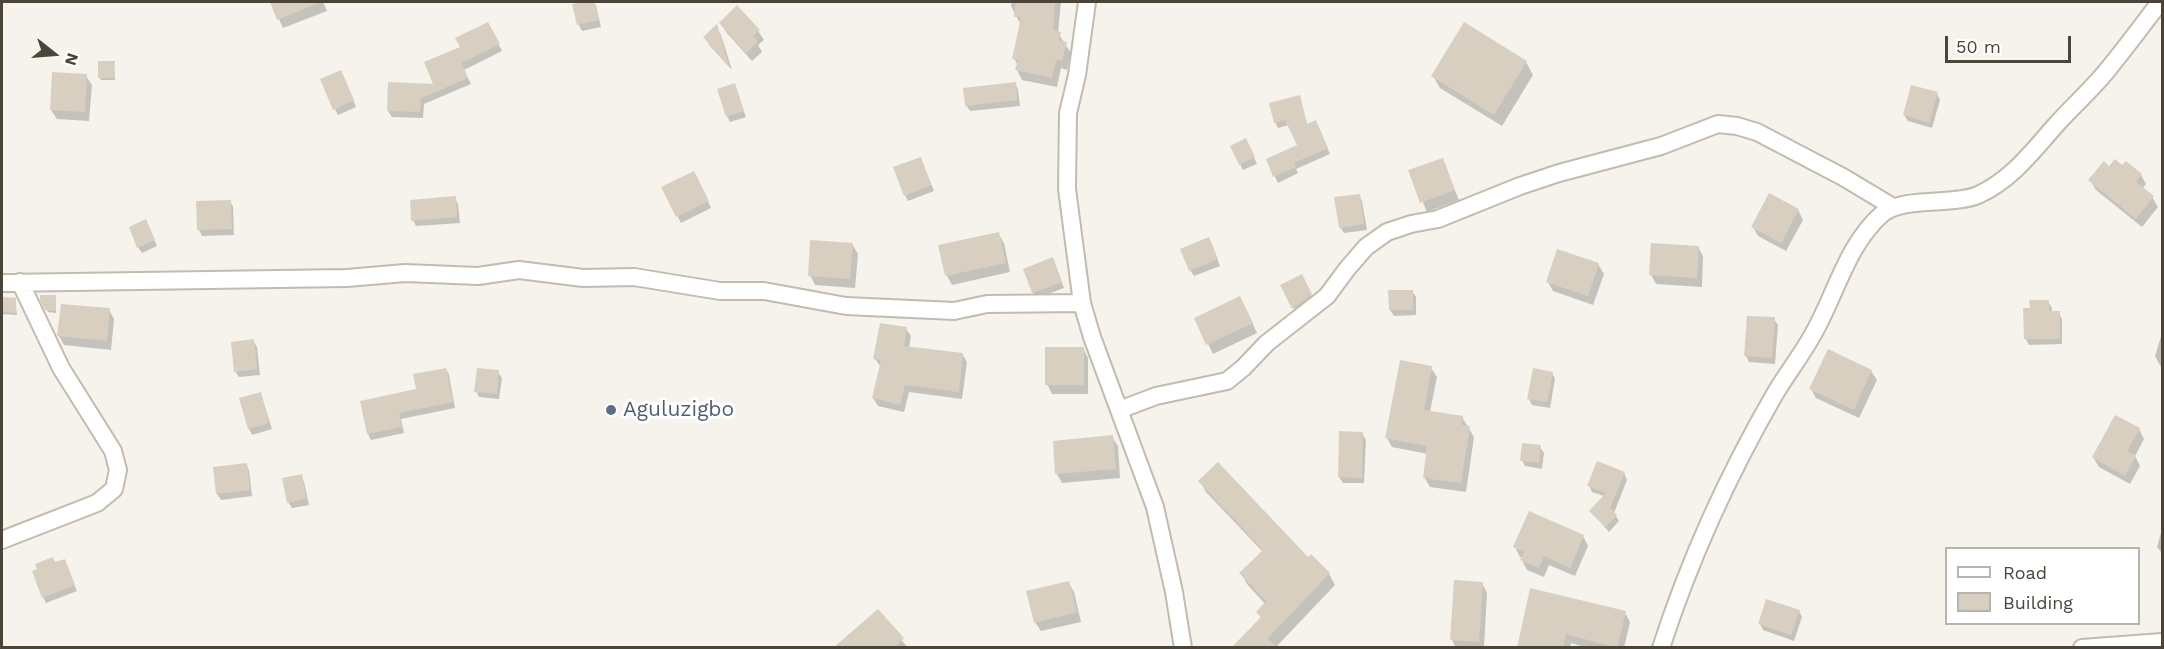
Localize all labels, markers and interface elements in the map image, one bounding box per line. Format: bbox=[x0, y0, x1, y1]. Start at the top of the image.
north arrow bbox=[24, 24, 84, 84]
scale bar bbox=[1948, 24, 2074, 62]
text: 50 m bbox=[1956, 36, 2001, 57]
text: N bbox=[61, 51, 83, 68]
place label: Aguluzigbo bbox=[623, 397, 734, 423]
marker: Aguluzigbo bbox=[604, 403, 618, 417]
legend bbox=[1945, 547, 2140, 625]
text: Road bbox=[2003, 562, 2047, 583]
text: Building bbox=[2003, 592, 2073, 613]

